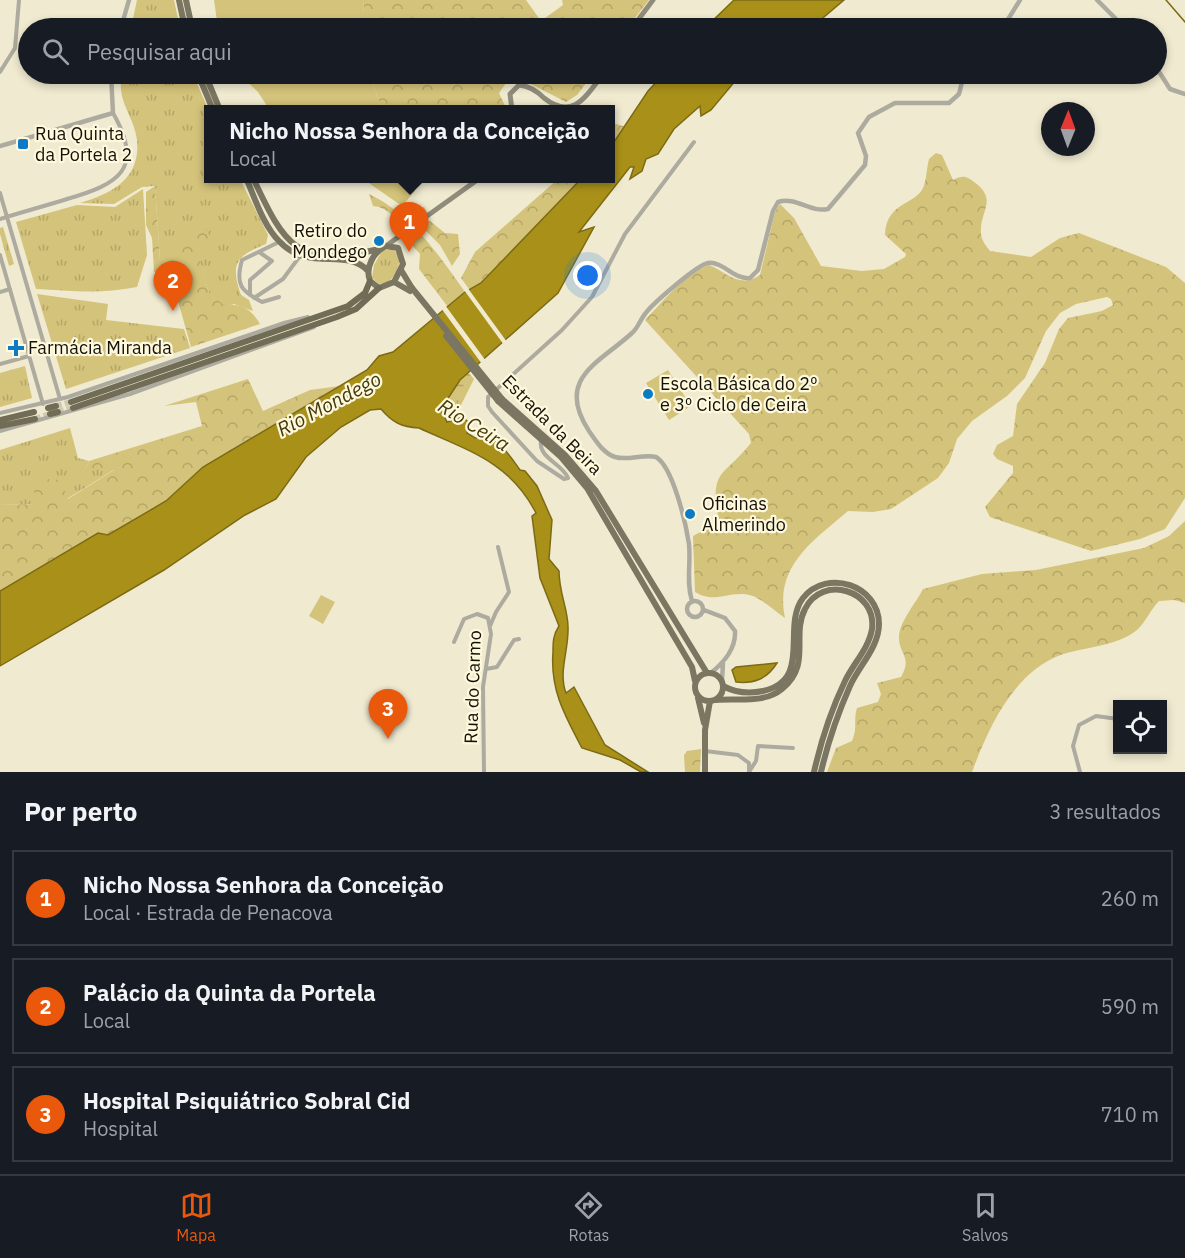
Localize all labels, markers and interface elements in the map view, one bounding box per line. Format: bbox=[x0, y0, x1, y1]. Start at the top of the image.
search box bbox=[18, 18, 1167, 84]
icon: search bbox=[39, 35, 72, 68]
text: Pesquisar aqui bbox=[87, 37, 232, 66]
north arrow bbox=[1041, 102, 1095, 156]
popup bbox=[204, 105, 615, 183]
text: Nicho Nossa Senhora da Conceição bbox=[229, 116, 590, 145]
place label: Rua Quinta da Portela 2 bbox=[35, 122, 132, 166]
marker: Rua Quinta da Portela 2 bbox=[16, 137, 30, 151]
text: Local bbox=[229, 145, 276, 172]
pin: 1 bbox=[390, 202, 428, 252]
place label: Retiro do Mondego bbox=[292, 219, 367, 263]
marker: Retiro do Mondego bbox=[372, 234, 386, 248]
your location bbox=[573, 261, 602, 290]
pin: 2 bbox=[154, 262, 192, 311]
place label: Farmácia Miranda bbox=[28, 336, 172, 359]
marker: Farmácia Miranda bbox=[9, 341, 23, 355]
water label: Rio Mondego bbox=[272, 365, 386, 442]
street label: Estrada da Beira bbox=[497, 370, 608, 480]
place label: Escola Básica do 2º e 3º Ciclo de Ceira bbox=[660, 372, 817, 416]
marker: Escola Básica do 2º e 3º Ciclo de Ceira bbox=[641, 387, 655, 401]
water label: Rio Ceira bbox=[433, 392, 515, 457]
place label: Oficinas Almerindo bbox=[702, 492, 786, 536]
marker: Oficinas Almerindo bbox=[683, 507, 697, 521]
street label: Rua do Carmo bbox=[459, 630, 486, 744]
pin: 3 bbox=[368, 690, 408, 739]
map controls bbox=[1113, 700, 1167, 754]
button: locate bbox=[1113, 700, 1167, 754]
text: Por perto bbox=[24, 794, 137, 828]
text: 3 resultados bbox=[1049, 798, 1161, 825]
text: Nicho Nossa Senhora da Conceição bbox=[83, 870, 444, 899]
text: 1 bbox=[40, 885, 52, 912]
text: 260 m bbox=[1101, 885, 1159, 912]
text: Local · Estrada de Penacova bbox=[83, 899, 333, 926]
text: Palácio da Quinta da Portela bbox=[83, 978, 376, 1007]
text: 2 bbox=[40, 993, 52, 1020]
text: 590 m bbox=[1101, 993, 1159, 1020]
text: Local bbox=[83, 1007, 130, 1034]
text: Hospital Psiquiátrico Sobral Cid bbox=[83, 1086, 410, 1115]
text: 3 bbox=[40, 1101, 52, 1128]
text: 710 m bbox=[1101, 1101, 1159, 1128]
text: Hospital bbox=[83, 1115, 158, 1142]
tab: Mapa bbox=[176, 1189, 216, 1245]
tab: Rotas bbox=[568, 1189, 609, 1245]
tab: Salvos bbox=[962, 1189, 1009, 1245]

